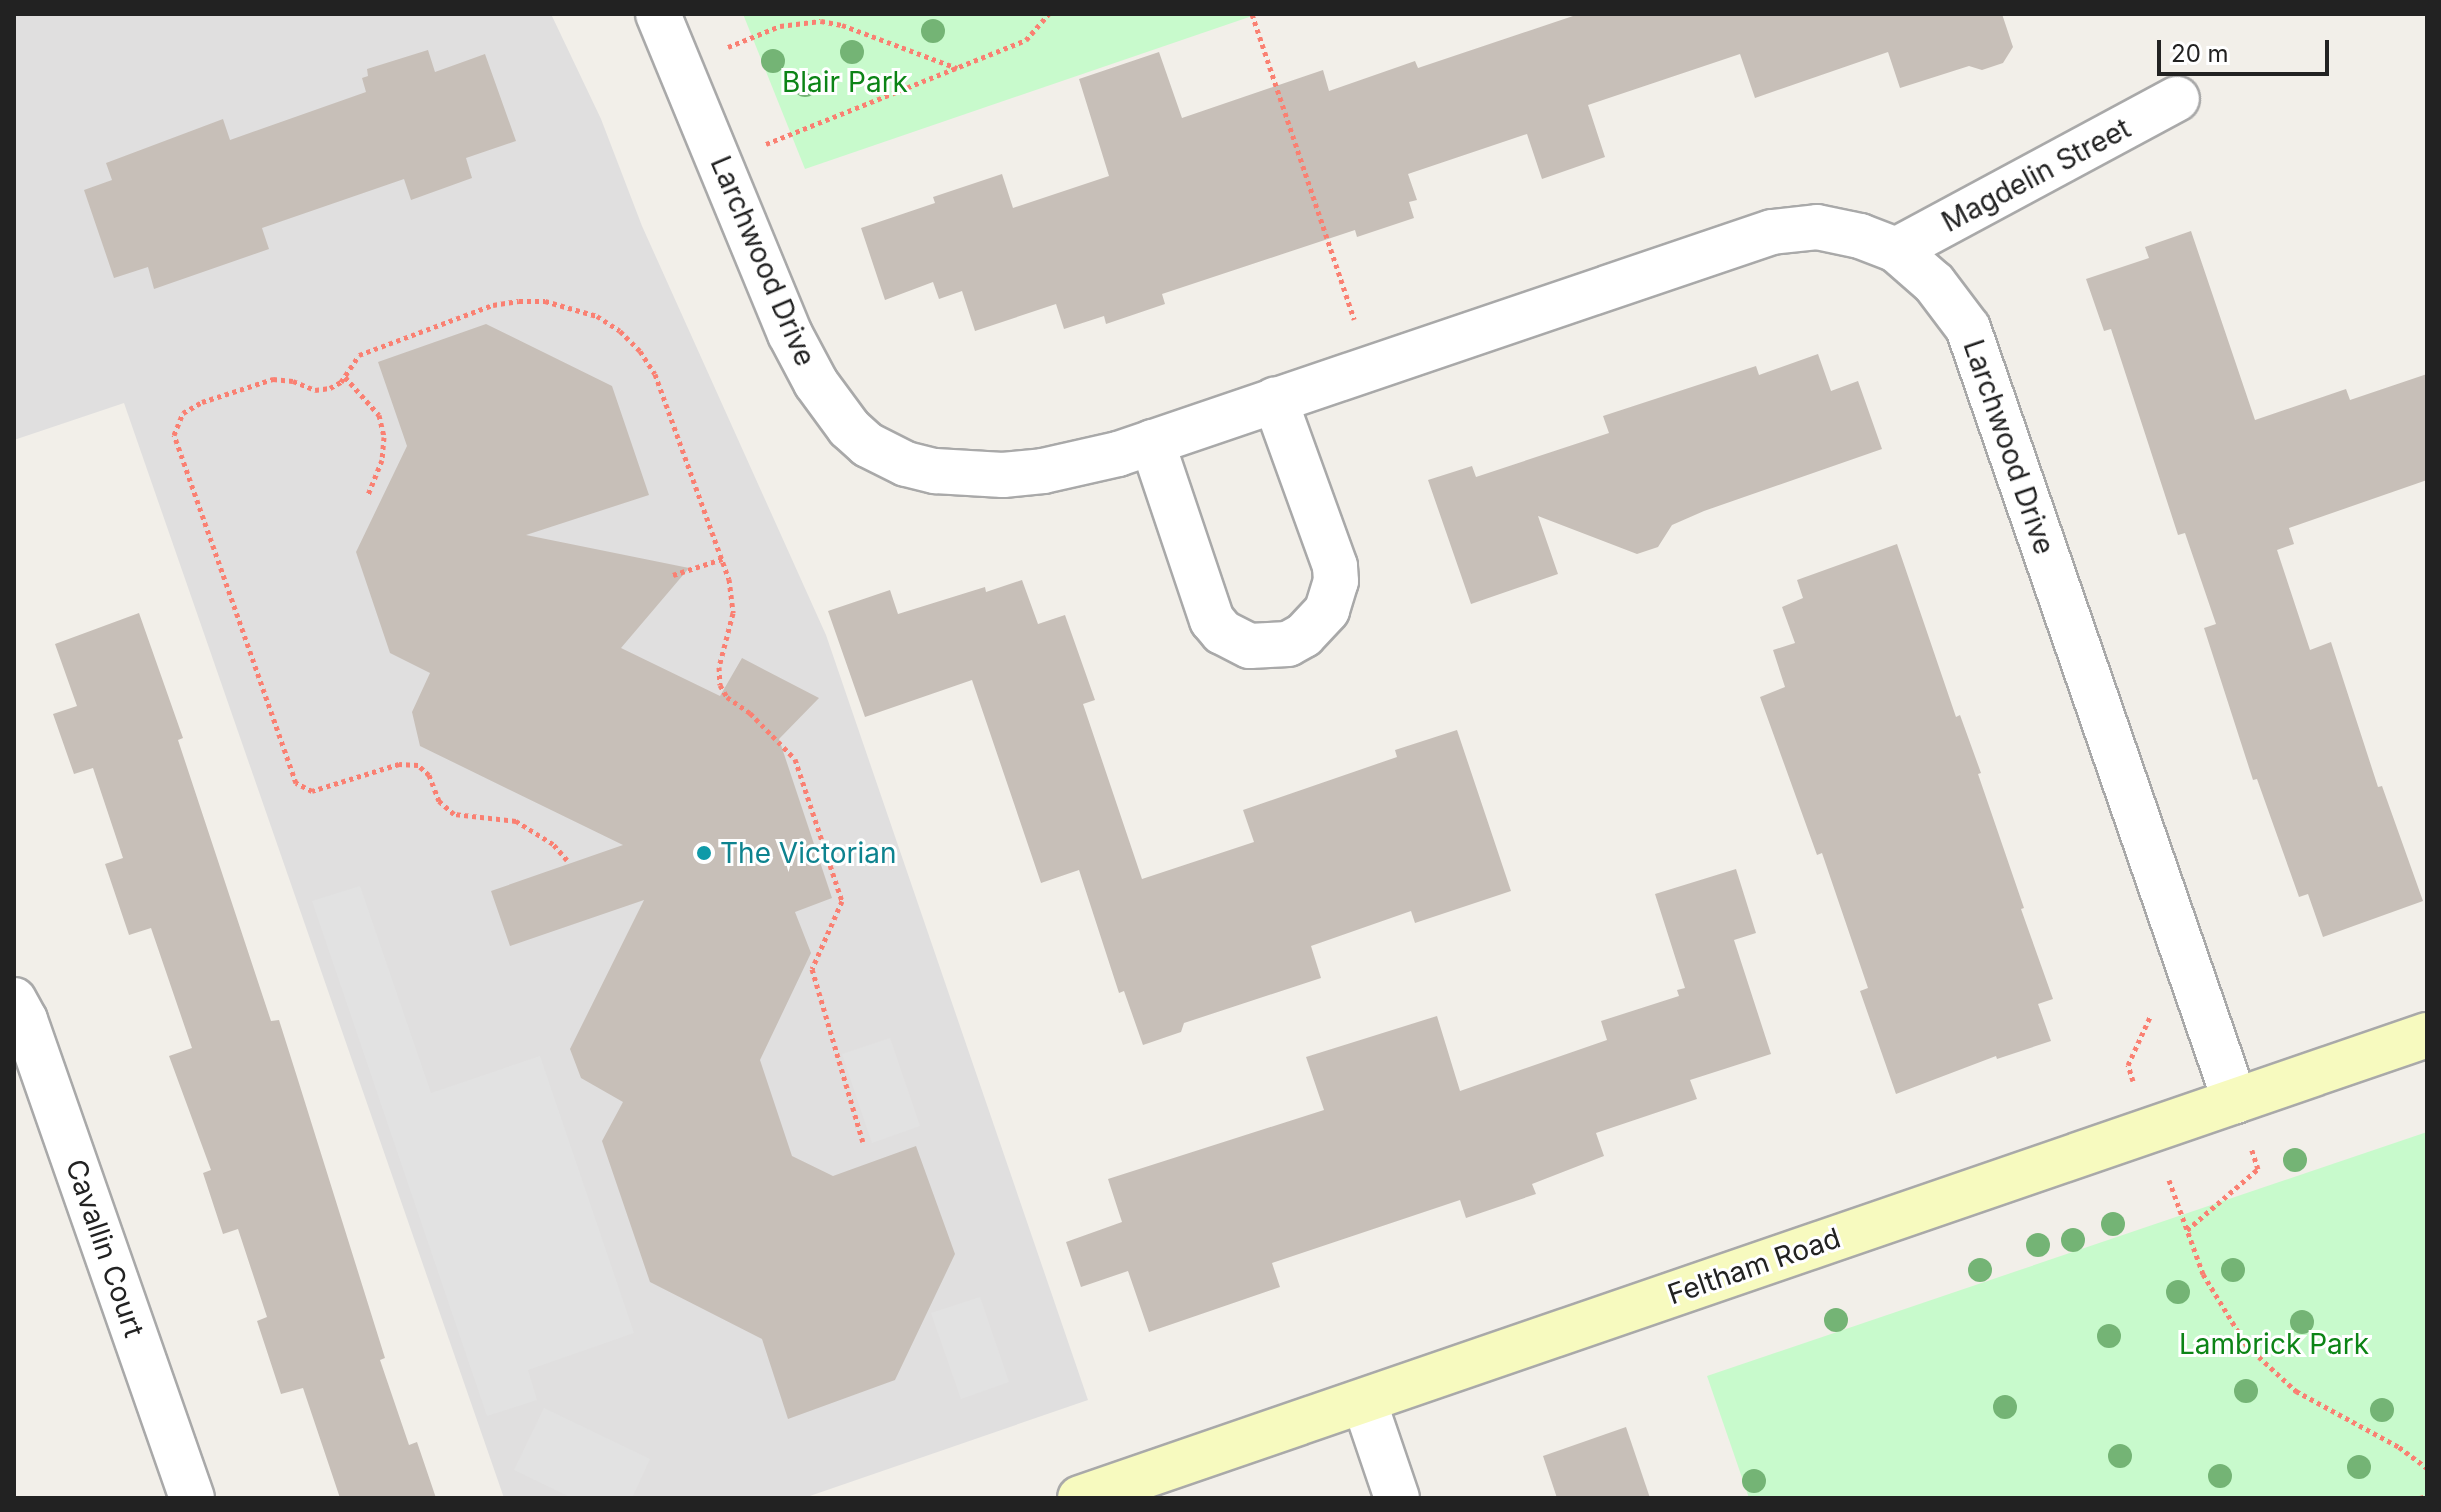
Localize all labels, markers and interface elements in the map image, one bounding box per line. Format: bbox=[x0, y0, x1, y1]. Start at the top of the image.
scale bar bbox=[2161, 24, 2333, 74]
text: 20 m bbox=[2171, 39, 2229, 68]
park label: Blair Park bbox=[782, 65, 908, 99]
street label: Magdelin Street bbox=[1936, 111, 2136, 239]
street label: Larchwood Drive bbox=[704, 151, 822, 371]
street label: Larchwood Drive bbox=[1957, 335, 2061, 559]
place label: The Victorian bbox=[720, 836, 897, 870]
marker: The Victorian bbox=[695, 844, 713, 862]
street label: Cavallin Court bbox=[59, 1155, 151, 1341]
street label: Feltham Road bbox=[1663, 1221, 1845, 1311]
park label: Lambrick Park bbox=[2179, 1327, 2369, 1361]

